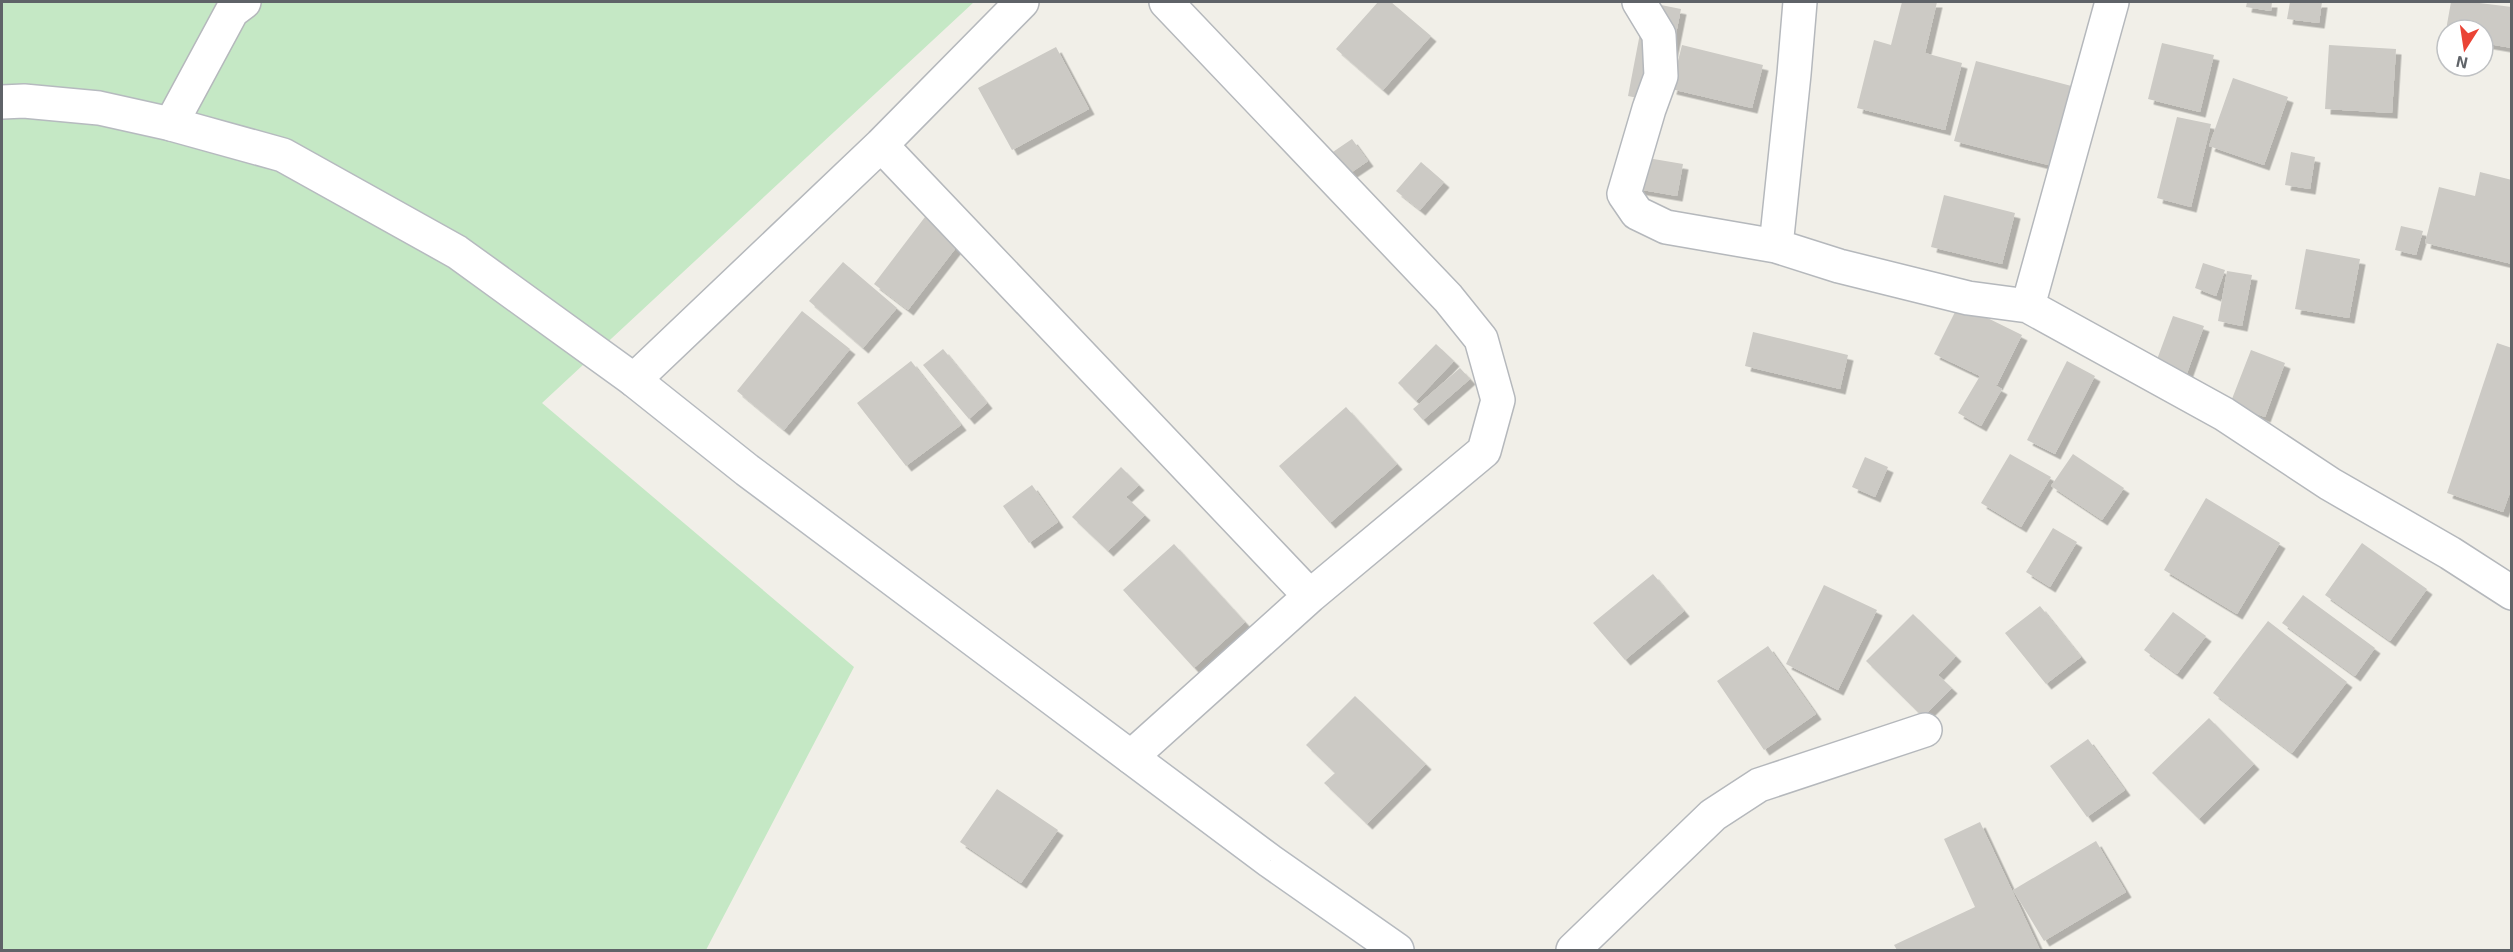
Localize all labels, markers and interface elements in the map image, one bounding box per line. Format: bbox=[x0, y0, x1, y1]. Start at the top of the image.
north arrow bbox=[2435, 18, 2495, 78]
text: N bbox=[2454, 53, 2469, 74]

